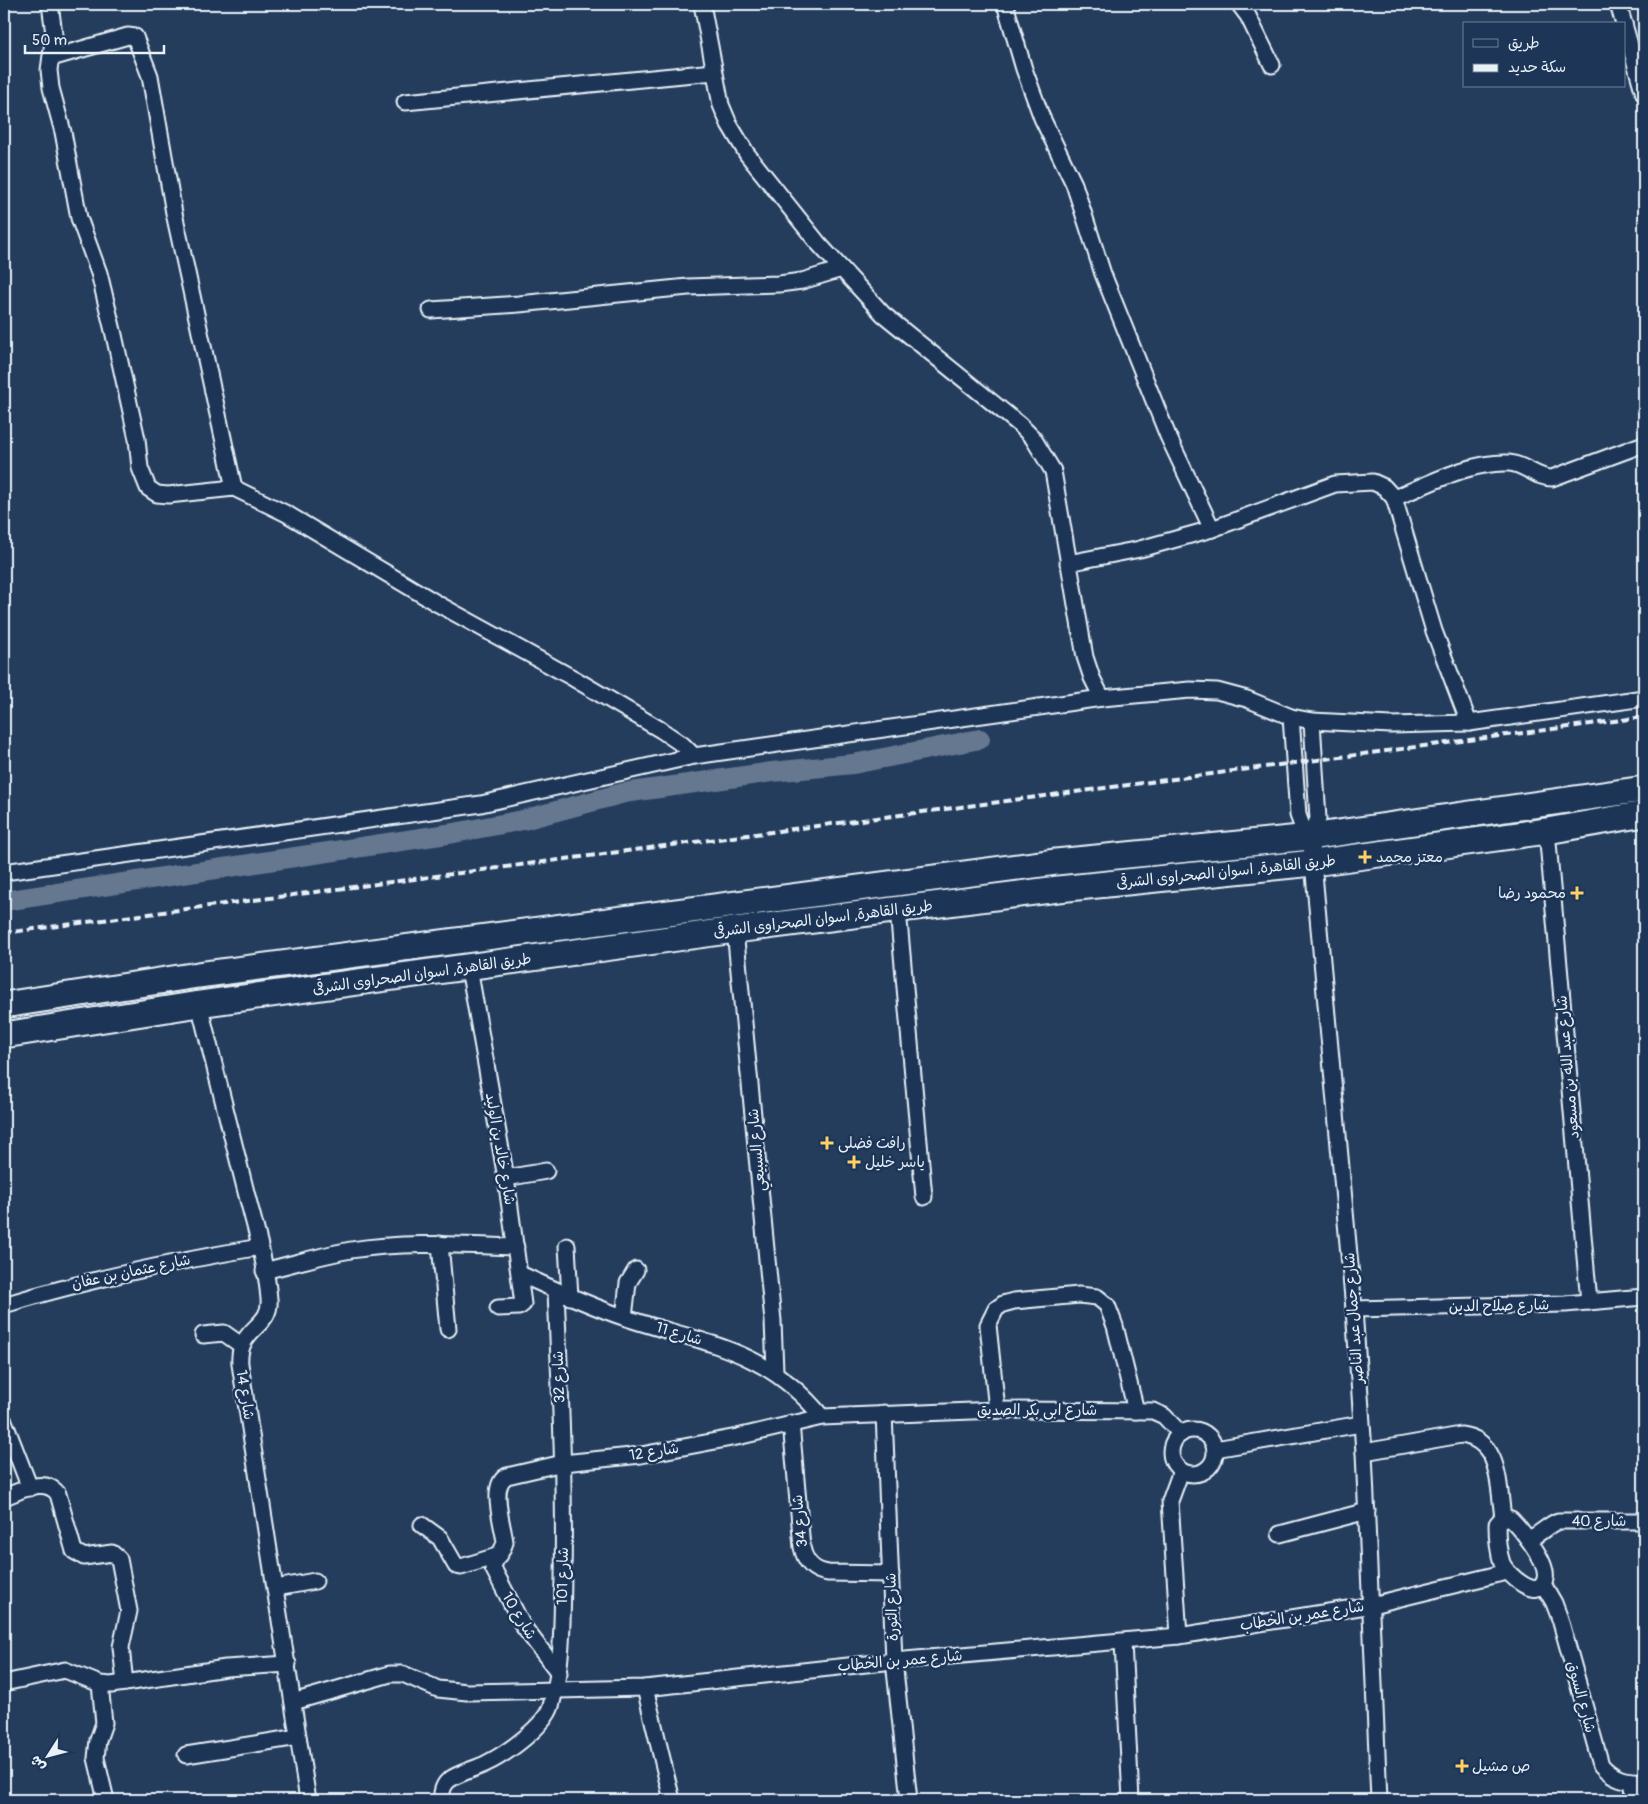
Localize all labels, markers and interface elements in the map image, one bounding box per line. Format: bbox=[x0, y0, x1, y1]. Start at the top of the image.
scale bar bbox=[25, 22, 164, 54]
legend bbox=[1463, 22, 1626, 88]
text: 50 m bbox=[32, 31, 67, 50]
text: طريق bbox=[1508, 34, 1540, 53]
text: سكة حديد bbox=[1508, 58, 1566, 77]
place label: معتز محمد bbox=[1376, 848, 1443, 867]
street label: طريق القاهرة, اسوان الصحراوى الشرقى bbox=[1115, 849, 1337, 893]
marker: معتز محمد bbox=[1358, 850, 1372, 864]
place label: محمود رضا bbox=[1498, 884, 1566, 903]
marker: محمود رضا bbox=[1570, 886, 1584, 900]
street label: طريق القاهرة, اسوان الصحراوى الشرقى bbox=[712, 894, 934, 942]
street label: طريق القاهرة, اسوان الصحراوى الشرقى bbox=[311, 947, 533, 999]
street label: شارع عبد الله بن مسعود bbox=[1552, 994, 1584, 1140]
street label: شارع خالد بن الوليد bbox=[481, 1091, 519, 1207]
street label: شارع السبيعي bbox=[744, 1107, 773, 1192]
place label: رافت فضلى bbox=[838, 1134, 906, 1153]
marker: رافت فضلى bbox=[820, 1136, 834, 1150]
place label: ياسر خليل bbox=[865, 1153, 925, 1172]
marker: ياسر خليل bbox=[847, 1155, 861, 1169]
street label: شارع عثمان بن عفان bbox=[70, 1250, 192, 1294]
street label: شارع جمال عبد الناصر bbox=[1340, 1252, 1368, 1385]
street label: شارع صلاح الدين bbox=[1449, 1296, 1549, 1316]
street label: شارع 11 bbox=[654, 1318, 704, 1350]
street label: شارع 32 bbox=[549, 1350, 569, 1404]
street label: شارع 14 bbox=[232, 1369, 258, 1421]
street label: شارع ابى بكر الصديق bbox=[977, 1401, 1097, 1420]
street label: شارع 12 bbox=[628, 1439, 680, 1465]
street label: شارع 34 bbox=[788, 1494, 812, 1548]
street label: شارع 40 bbox=[1572, 1512, 1626, 1531]
street label: شارع 101 bbox=[553, 1547, 573, 1605]
street label: شارع الثورة bbox=[881, 1572, 903, 1642]
street label: شارع 10 bbox=[498, 1589, 540, 1643]
street label: شارع عمر بن الخطاب bbox=[1239, 1597, 1365, 1635]
street label: شارع عمر بن الخطاب bbox=[837, 1646, 963, 1676]
street label: شارع السوق bbox=[1562, 1659, 1600, 1735]
north arrow bbox=[22, 1732, 72, 1782]
text: ش bbox=[26, 1752, 49, 1775]
place label: ص مشيل bbox=[1472, 1757, 1530, 1776]
marker: ص مشيل bbox=[1456, 1760, 1468, 1772]

